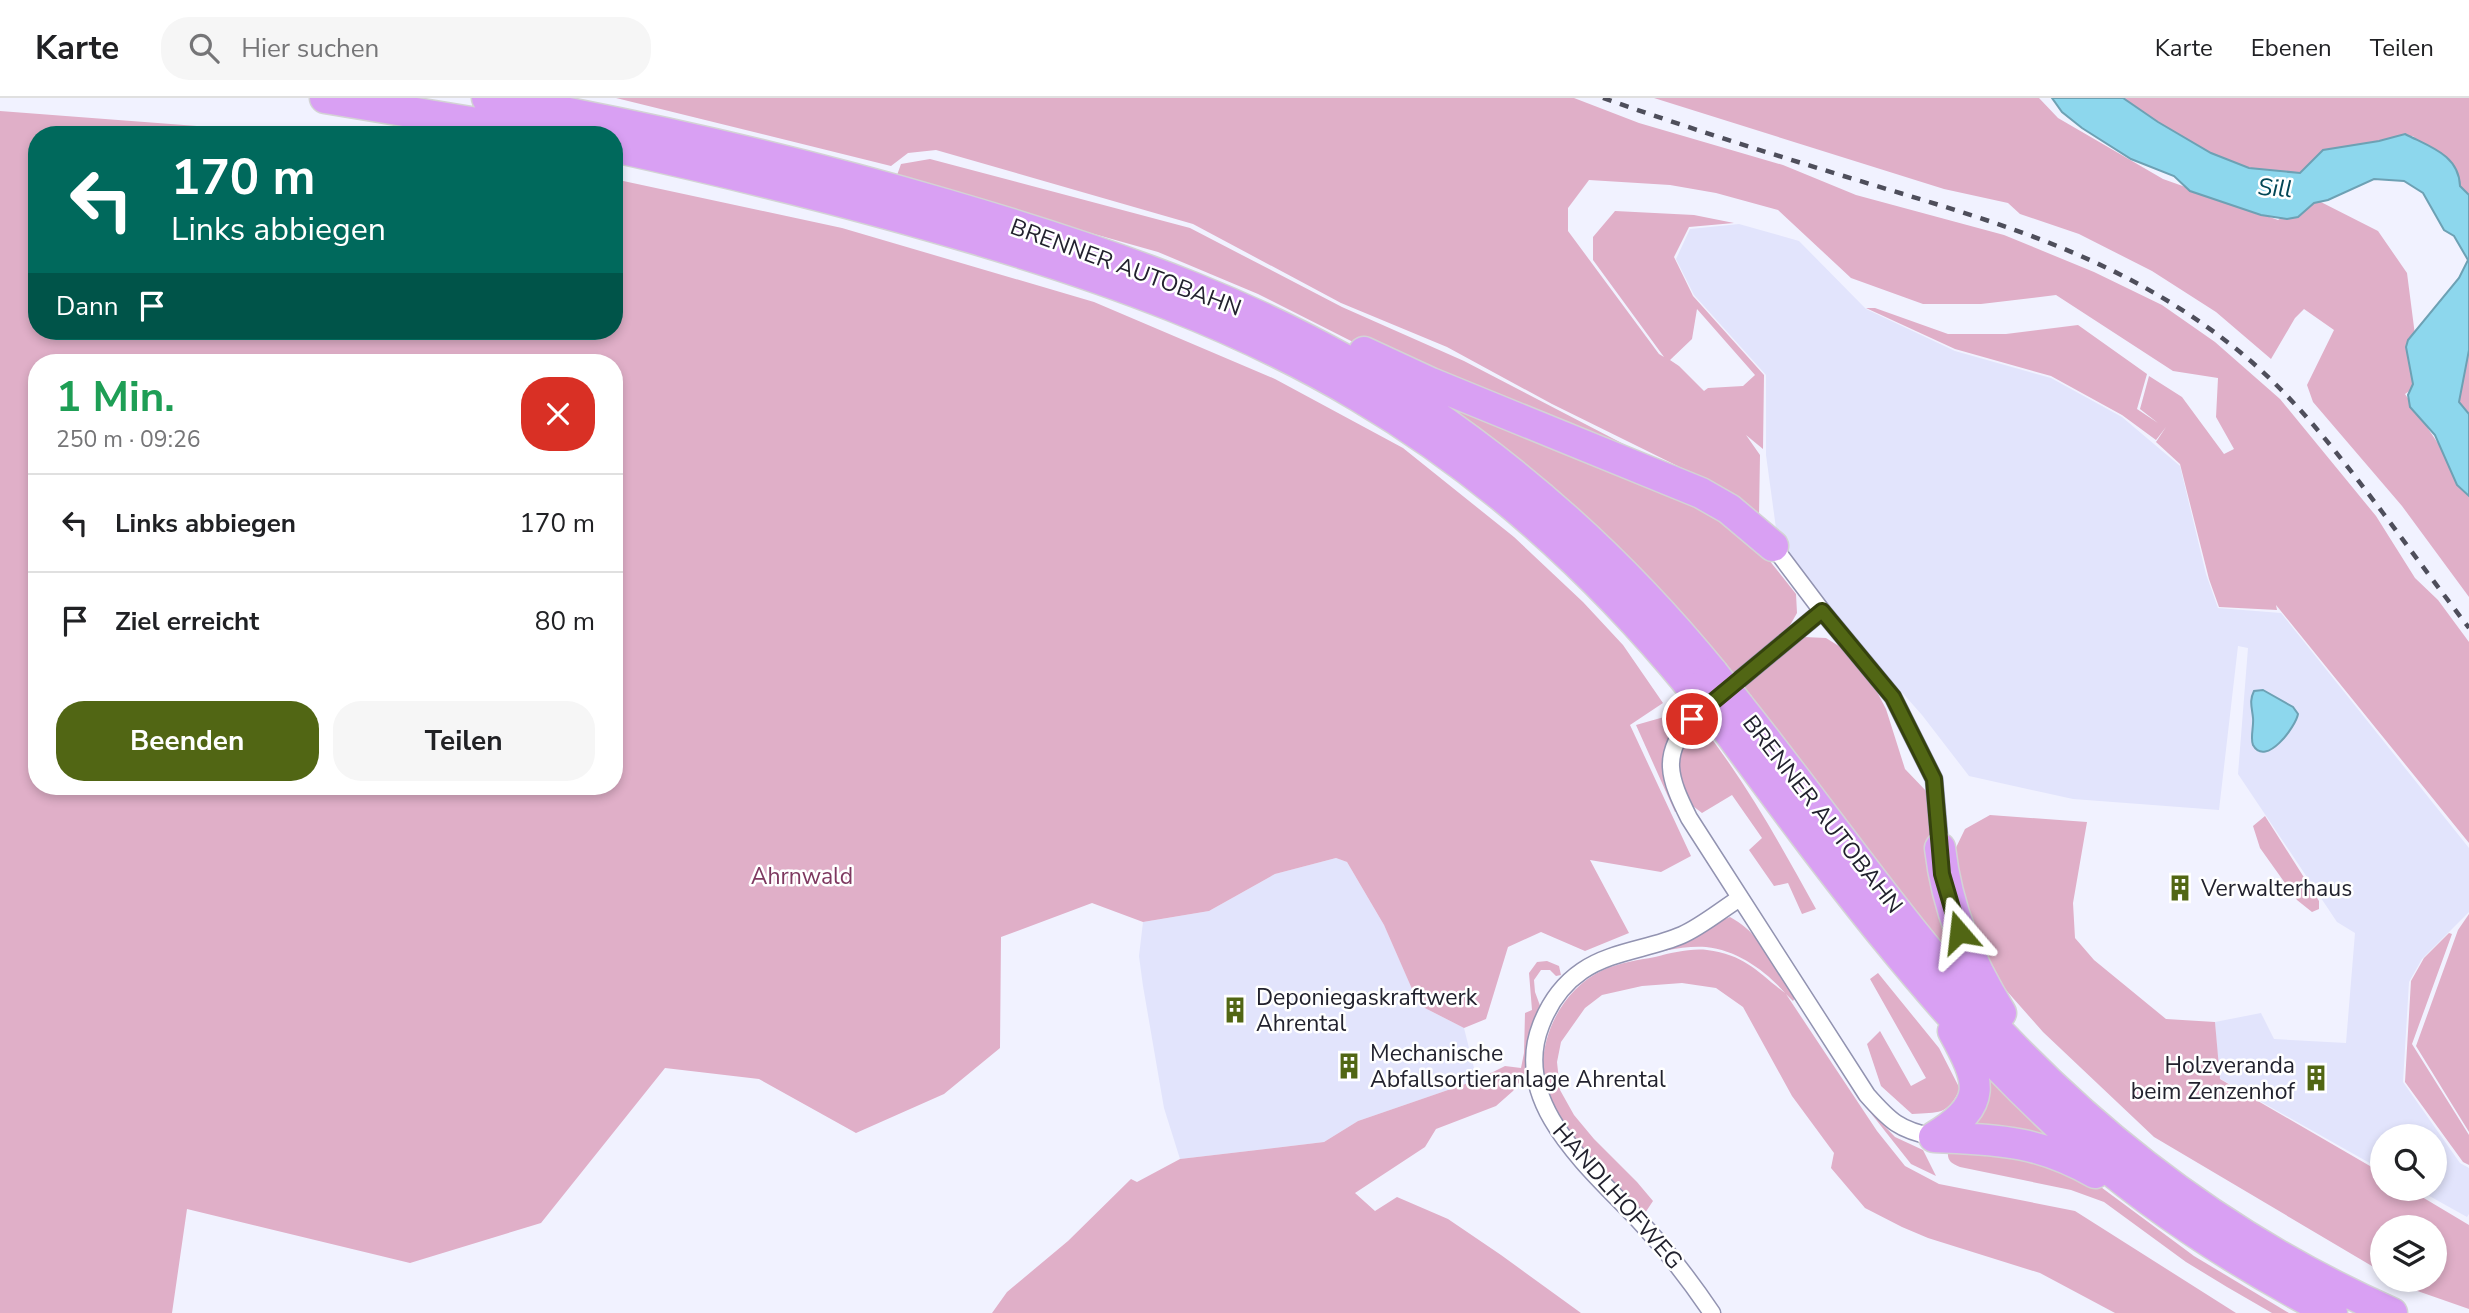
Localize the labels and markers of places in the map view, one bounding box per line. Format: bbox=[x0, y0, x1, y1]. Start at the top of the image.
pin bbox=[1662, 689, 1722, 749]
building icon: Verwalterhaus bbox=[2165, 873, 2195, 903]
place label: Verwalterhaus bbox=[2200, 873, 2352, 904]
place label: Deponiegaskraftwerk Ahrental bbox=[1256, 982, 1478, 1039]
building icon: Deponiegaskraftwerk Ahrental bbox=[1220, 995, 1250, 1025]
place label: Mechanische Abfallsortieranlage Ahrental bbox=[1370, 1038, 1666, 1095]
place label: Holzveranda beim Zenzenhof bbox=[2131, 1050, 2295, 1107]
building icon: Mechanische Abfallsortieranlage Ahrental bbox=[1334, 1051, 1364, 1081]
building icon: Holzveranda beim Zenzenhof bbox=[2301, 1063, 2331, 1093]

